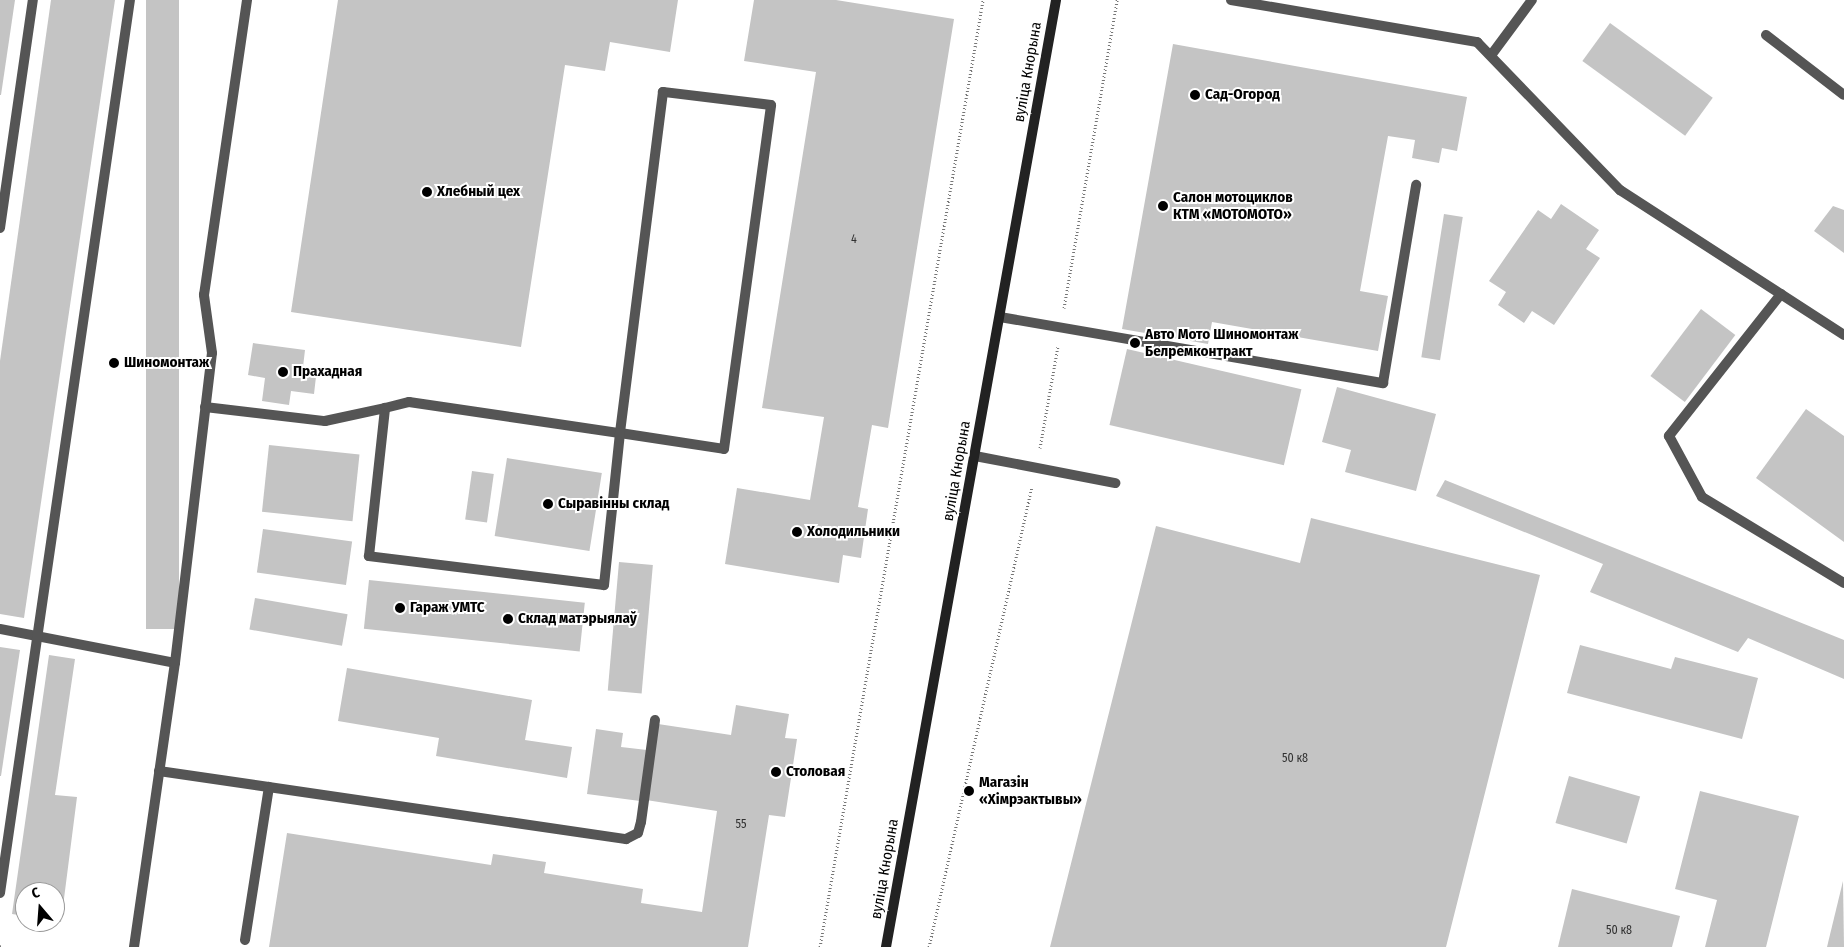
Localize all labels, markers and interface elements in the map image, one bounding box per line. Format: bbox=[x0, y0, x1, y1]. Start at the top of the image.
street label: вуліца Кнорына bbox=[1010, 21, 1046, 123]
place label: Сад-Огород bbox=[1205, 86, 1280, 104]
marker: Сад-Огород bbox=[1189, 89, 1201, 101]
place label: Хлебный цех bbox=[437, 183, 520, 201]
marker: Хлебный цех bbox=[421, 186, 433, 198]
place label: Салон мотоциклов КТМ «МОТОМОТО» bbox=[1173, 188, 1293, 223]
marker: Салон мотоциклов КТМ «МОТОМОТО» bbox=[1157, 200, 1169, 212]
house number: 4 bbox=[851, 233, 857, 247]
place label: Авто Мото Шиномонтаж Белремконтракт bbox=[1145, 325, 1298, 360]
marker: Авто Мото Шиномонтаж Белремконтракт bbox=[1129, 337, 1141, 349]
place label: Шиномонтаж bbox=[124, 354, 209, 372]
marker: Шиномонтаж bbox=[108, 357, 120, 369]
place label: Прахадная bbox=[293, 363, 362, 381]
marker: Прахадная bbox=[277, 366, 289, 378]
street label: вуліца Кнорына bbox=[939, 420, 975, 522]
place label: Сыравінны склад bbox=[558, 495, 669, 513]
marker: Сыравінны склад bbox=[542, 498, 554, 510]
place label: Холодильники bbox=[807, 523, 900, 541]
marker: Холодильники bbox=[791, 526, 803, 538]
place label: Гараж УМТС bbox=[410, 599, 485, 617]
marker: Гараж УМТС bbox=[394, 602, 406, 614]
place label: Склад матэрыялаў bbox=[518, 610, 637, 628]
marker: Склад матэрыялаў bbox=[502, 613, 514, 625]
house number: 50 к8 bbox=[1282, 752, 1308, 766]
place label: Столовая bbox=[786, 763, 845, 781]
marker: Столовая bbox=[770, 766, 782, 778]
place label: Магазін «Хімрэактывы» bbox=[979, 773, 1082, 808]
marker: Магазін «Хімрэактывы» bbox=[963, 785, 975, 797]
house number: 55 bbox=[736, 818, 746, 832]
street label: вуліца Кнорына bbox=[867, 818, 903, 920]
north arrow bbox=[15, 882, 65, 932]
text: С bbox=[29, 884, 42, 902]
house number: 50 к8 bbox=[1606, 924, 1632, 938]

